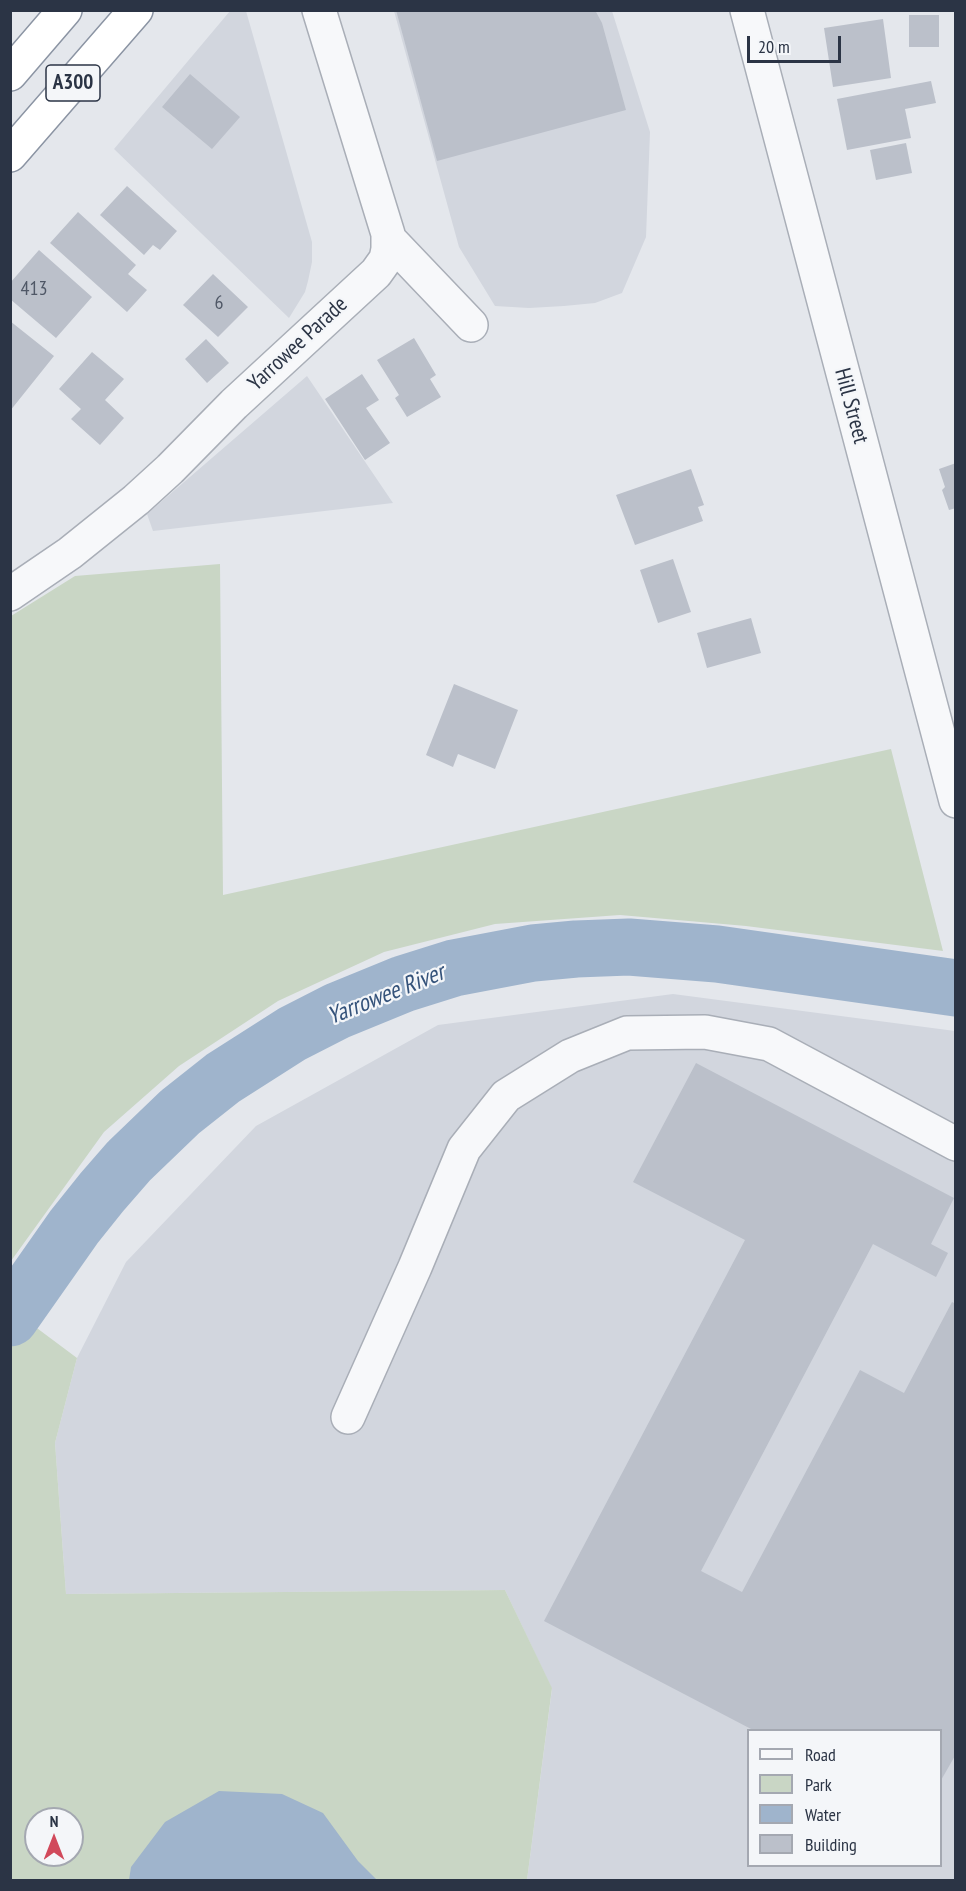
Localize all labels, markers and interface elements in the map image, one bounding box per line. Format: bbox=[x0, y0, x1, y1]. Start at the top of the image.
scale bar bbox=[750, 24, 844, 62]
text: 20 m bbox=[758, 35, 790, 58]
road number: A300 bbox=[46, 65, 100, 101]
house number: 413 bbox=[21, 277, 47, 301]
house number: 6 bbox=[215, 291, 223, 315]
street label: Yarrowee Parade bbox=[243, 291, 353, 397]
street label: Hill Street bbox=[828, 365, 874, 447]
water label: Yarrowee River bbox=[323, 958, 449, 1032]
legend bbox=[747, 1729, 942, 1867]
text: Road bbox=[805, 1743, 836, 1766]
text: Park bbox=[805, 1773, 832, 1796]
text: Water bbox=[805, 1803, 841, 1826]
north arrow bbox=[24, 1807, 84, 1867]
text: N bbox=[50, 1811, 58, 1831]
text: Building bbox=[805, 1833, 857, 1856]

